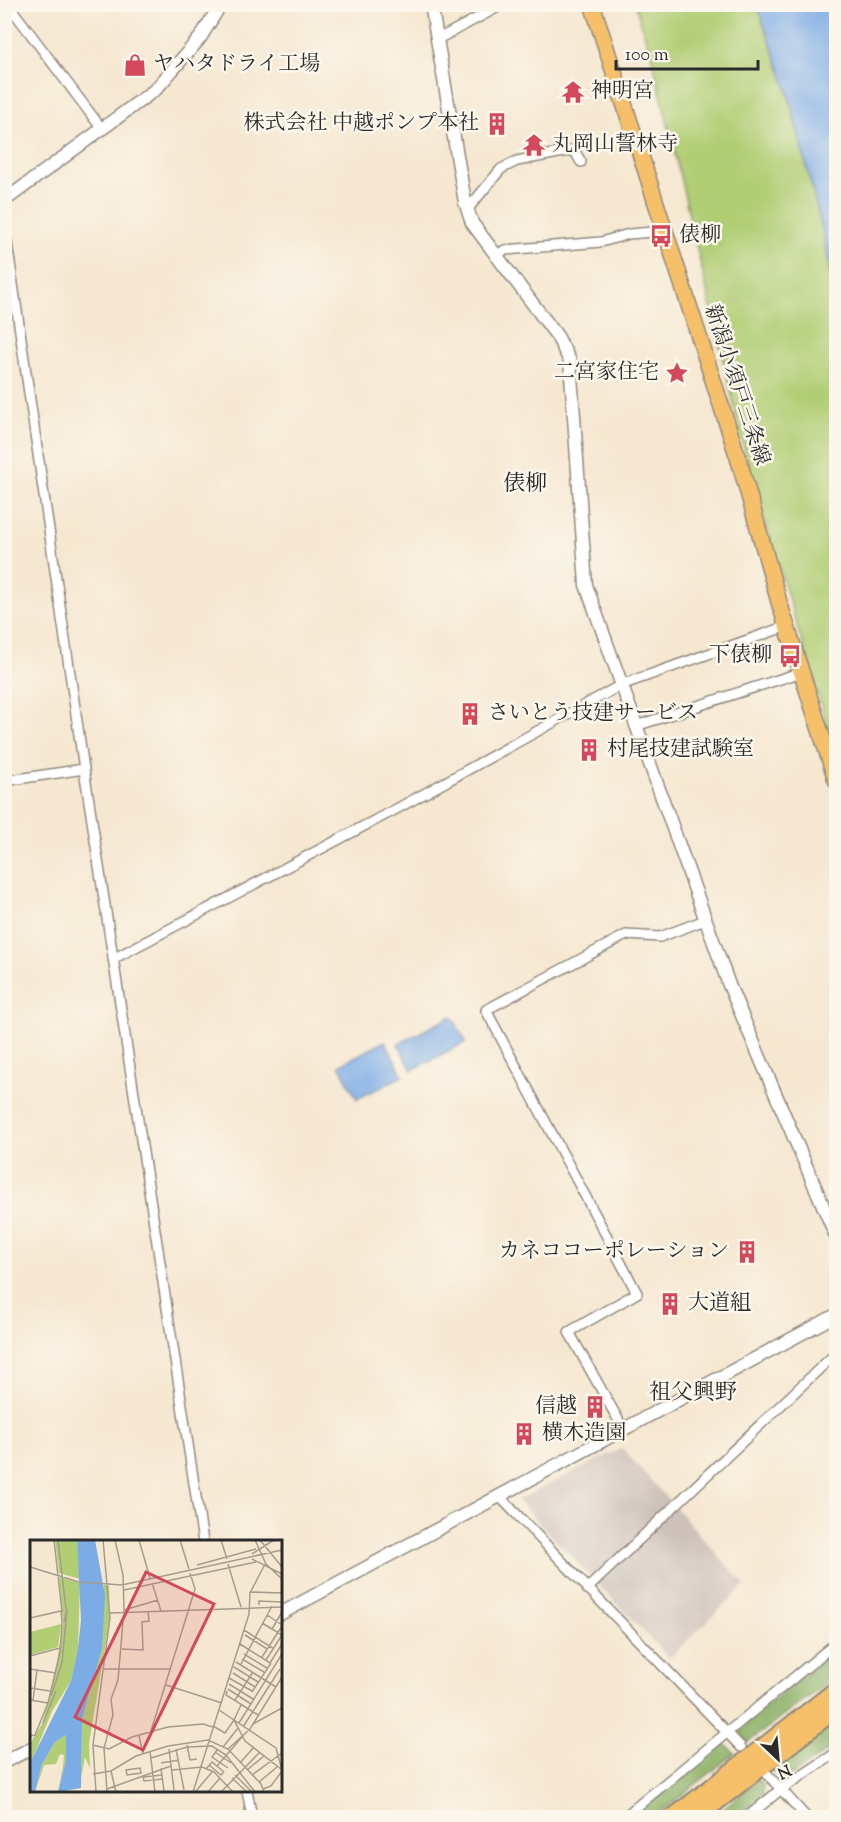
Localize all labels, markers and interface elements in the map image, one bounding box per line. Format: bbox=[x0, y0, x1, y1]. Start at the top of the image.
scale bar bbox=[616, 33, 758, 71]
text: 100 m bbox=[625, 43, 669, 69]
place label: ヤハタドライ工場 bbox=[153, 50, 320, 80]
shop icon: ヤハタドライ工場 bbox=[122, 52, 148, 78]
place label: 神明宮 bbox=[591, 77, 654, 107]
temple icon: 神明宮 bbox=[560, 79, 586, 105]
place label: 株式会社 中越ポンプ本社 bbox=[244, 109, 479, 139]
building icon: 株式会社 中越ポンプ本社 bbox=[484, 111, 510, 137]
place label: 丸岡山誓林寺 bbox=[552, 130, 678, 160]
temple icon: 丸岡山誓林寺 bbox=[521, 132, 547, 158]
place label: 俵柳 bbox=[679, 221, 721, 251]
bus stop icon: 俵柳 bbox=[648, 223, 674, 249]
street label: 新潟小須戸三条線 bbox=[696, 300, 776, 470]
place label: 二宮家住宅 bbox=[554, 358, 659, 388]
place icon: 二宮家住宅 bbox=[664, 360, 690, 386]
district label: 俵柳 bbox=[503, 469, 547, 501]
place label: 下俵柳 bbox=[709, 641, 772, 671]
bus stop icon: 下俵柳 bbox=[777, 643, 803, 669]
place label: さいとう技建サービス bbox=[488, 699, 698, 729]
building icon: さいとう技建サービス bbox=[457, 701, 483, 727]
place label: 村尾技建試験室 bbox=[607, 735, 754, 765]
building icon: 村尾技建試験室 bbox=[576, 737, 602, 763]
place label: カネココーポレーション bbox=[499, 1237, 729, 1267]
building icon: カネココーポレーション bbox=[734, 1239, 760, 1265]
place label: 大道組 bbox=[688, 1289, 751, 1319]
building icon: 大道組 bbox=[657, 1291, 683, 1317]
district label: 祖父興野 bbox=[649, 1378, 737, 1410]
place label: 信越 bbox=[535, 1392, 577, 1422]
building icon: 信越 bbox=[582, 1394, 608, 1420]
place label: 横木造園 bbox=[542, 1419, 626, 1449]
building icon: 横木造園 bbox=[511, 1421, 537, 1447]
inset map bbox=[30, 1540, 282, 1792]
north arrow bbox=[748, 1729, 808, 1789]
text: N bbox=[772, 1757, 794, 1783]

